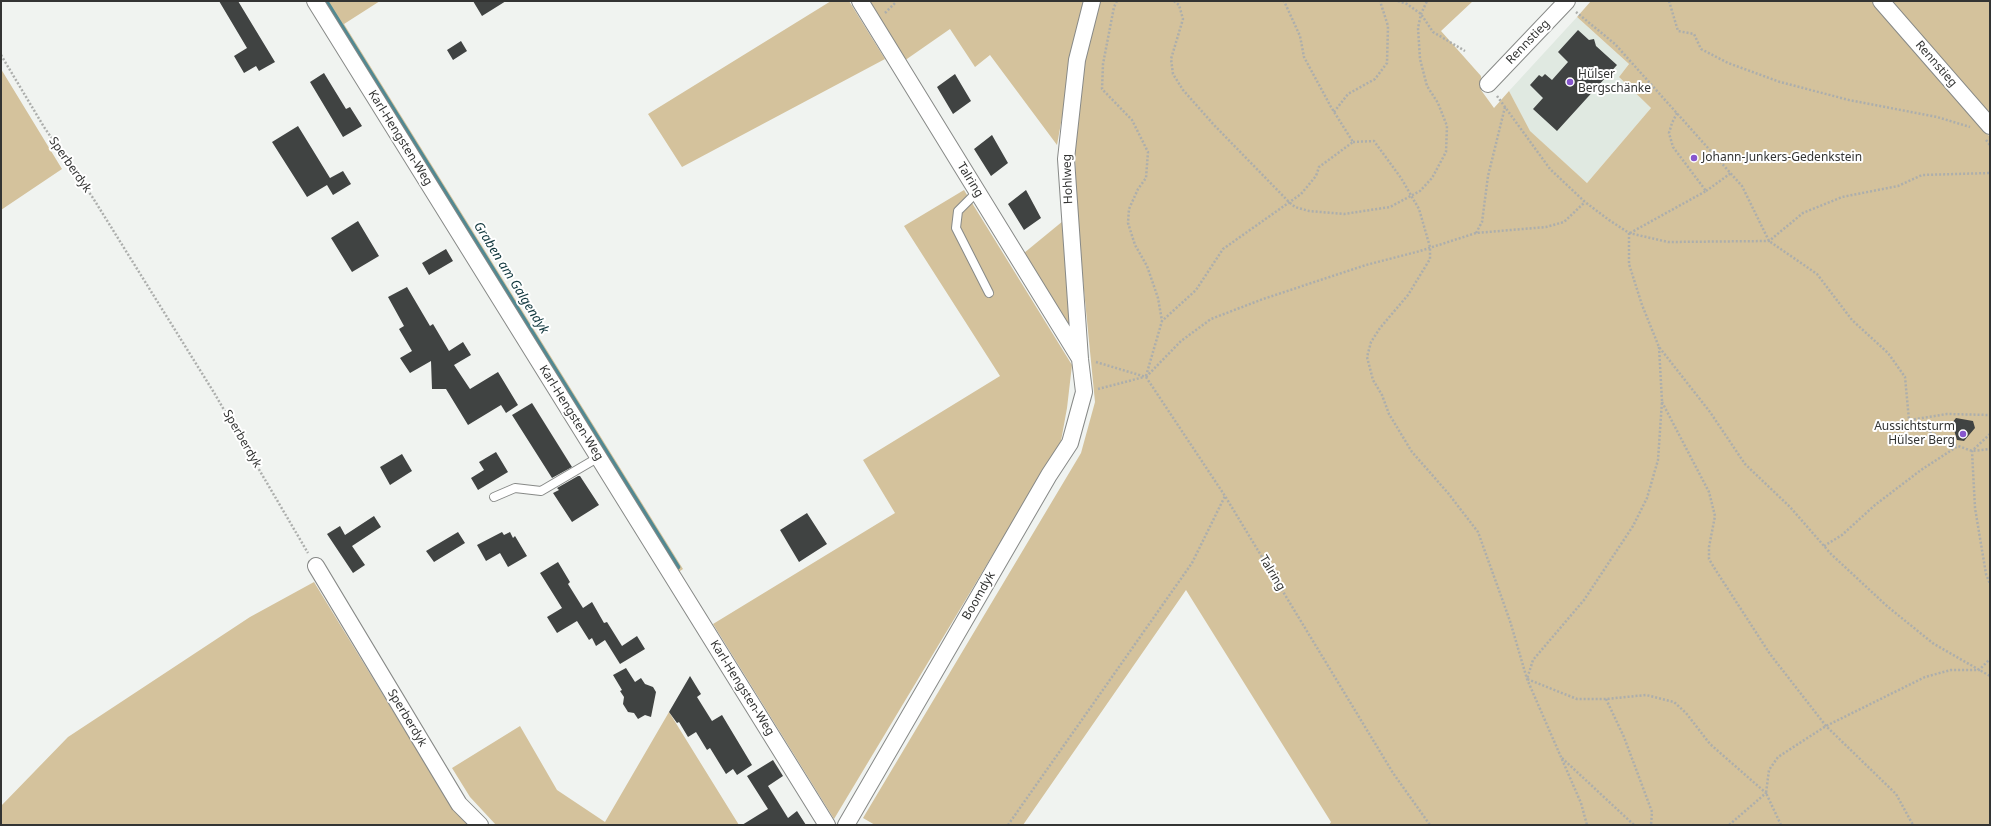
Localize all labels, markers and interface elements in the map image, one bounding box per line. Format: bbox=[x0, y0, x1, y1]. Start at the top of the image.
street label: Rennstieg bbox=[1503, 17, 1553, 67]
street label: Rennstieg bbox=[1912, 38, 1960, 90]
place label: Hülser Bergschänke bbox=[1578, 68, 1651, 96]
marker: Hülser Bergschänke bbox=[1565, 77, 1575, 87]
street label: Karl-Hengsten-Weg bbox=[365, 88, 435, 188]
street label: Sperberdyk bbox=[46, 134, 94, 196]
place label: Johann-Junkers-Gedenkstein bbox=[1702, 151, 1862, 165]
marker: Johann-Junkers-Gedenkstein bbox=[1689, 153, 1699, 163]
street label: Hohlweg bbox=[1060, 154, 1076, 204]
street label: Talring bbox=[954, 160, 986, 200]
water label: Graben am Galgendyk bbox=[470, 219, 552, 337]
street label: Karl-Hengsten-Weg bbox=[536, 363, 606, 463]
street label: Sperberdyk bbox=[220, 407, 264, 471]
place label: Aussichtsturm Hülser Berg bbox=[1874, 420, 1955, 448]
marker: Aussichtsturm Hülser Berg bbox=[1958, 429, 1968, 439]
street label: Talring bbox=[1256, 553, 1288, 593]
street label: Boomdyk bbox=[959, 569, 999, 623]
street label: Karl-Hengsten-Weg bbox=[707, 638, 777, 738]
street label: Sperberdyk bbox=[384, 687, 430, 749]

